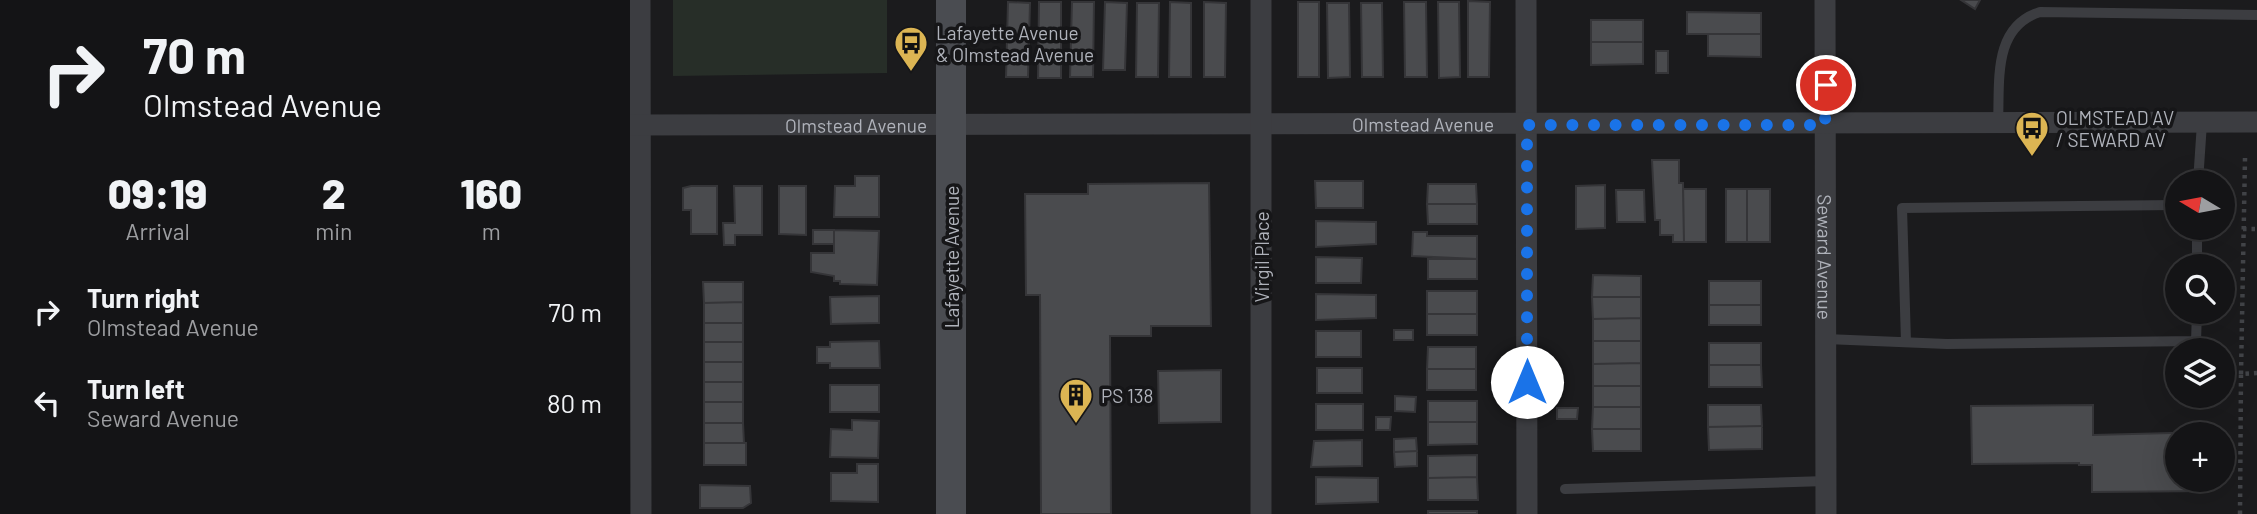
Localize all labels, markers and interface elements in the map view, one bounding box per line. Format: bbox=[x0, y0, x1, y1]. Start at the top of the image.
place label: Lafayette Avenue & Olmstead Avenue bbox=[936, 21, 1094, 66]
bus stop icon: Lafayette Avenue & Olmstead Avenue bbox=[892, 24, 930, 73]
text: 70 m bbox=[143, 25, 246, 84]
icon: right bbox=[28, 28, 119, 119]
pin bbox=[1796, 55, 1856, 115]
icon: arrive bbox=[1807, 66, 1845, 104]
text: Olmstead Avenue bbox=[143, 85, 382, 123]
place label: OLMSTEAD AV / SEWARD AV bbox=[2056, 106, 2174, 151]
bus stop icon: OLMSTEAD AV / SEWARD AV bbox=[2013, 109, 2051, 158]
street label: Olmstead Avenue bbox=[1352, 112, 1494, 135]
street label: Olmstead Avenue bbox=[785, 113, 927, 136]
text: 09:19 bbox=[108, 167, 207, 217]
text: 2 bbox=[322, 167, 346, 217]
text: 160 bbox=[460, 167, 522, 217]
north arrow bbox=[2165, 170, 2235, 240]
map controls bbox=[2165, 170, 2235, 492]
street label: Lafayette Avenue bbox=[940, 186, 963, 328]
street label: Seward Avenue bbox=[1814, 194, 1837, 320]
street label: Virgil Place bbox=[1250, 211, 1273, 303]
text: Arrival bbox=[125, 217, 190, 245]
text: min bbox=[315, 217, 352, 245]
text: m bbox=[482, 217, 501, 245]
button: search bbox=[2165, 254, 2235, 324]
text: Turn right bbox=[87, 282, 200, 313]
icon: right bbox=[28, 293, 66, 331]
text: 70 m bbox=[548, 296, 602, 327]
text: Olmstead Avenue bbox=[87, 313, 259, 341]
button: layers bbox=[2165, 338, 2235, 408]
position arrow bbox=[1490, 345, 1564, 419]
text: Turn left bbox=[87, 373, 185, 404]
building icon: PS 138 bbox=[1057, 376, 1095, 425]
icon: left bbox=[28, 384, 66, 422]
place label: PS 138 bbox=[1101, 384, 1153, 407]
text: 80 m bbox=[547, 387, 602, 418]
text: Seward Avenue bbox=[87, 404, 239, 432]
button: + bbox=[2165, 422, 2235, 492]

